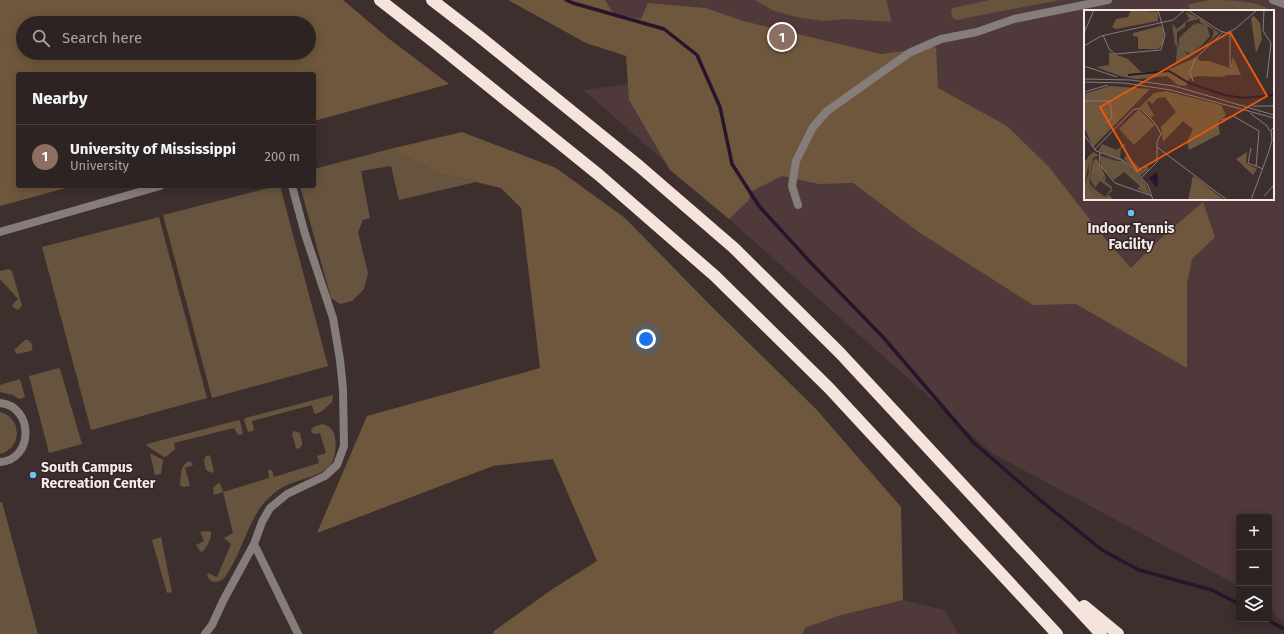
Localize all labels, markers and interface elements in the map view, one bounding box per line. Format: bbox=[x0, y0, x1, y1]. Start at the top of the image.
inset map bbox=[1084, 10, 1274, 200]
search box bbox=[16, 16, 316, 60]
pin: 1 bbox=[769, 22, 795, 52]
icon: search bbox=[30, 27, 52, 49]
text: Search here bbox=[62, 29, 142, 47]
text: Nearby bbox=[32, 88, 87, 109]
text: University of Mississippi bbox=[70, 140, 236, 158]
text: 1 bbox=[42, 149, 48, 164]
text: 200 m bbox=[264, 149, 300, 164]
text: University bbox=[70, 158, 129, 173]
marker: Indoor Tennis Facility bbox=[1126, 208, 1136, 218]
place label: Indoor Tennis Facility bbox=[1087, 220, 1175, 253]
your location bbox=[636, 329, 656, 349]
place label: South Campus Recreation Center bbox=[41, 459, 156, 492]
marker: South Campus Recreation Center bbox=[28, 470, 38, 480]
map controls bbox=[1236, 514, 1272, 622]
button: + bbox=[1236, 514, 1272, 550]
button: − bbox=[1236, 550, 1272, 586]
button: layers bbox=[1236, 586, 1272, 622]

